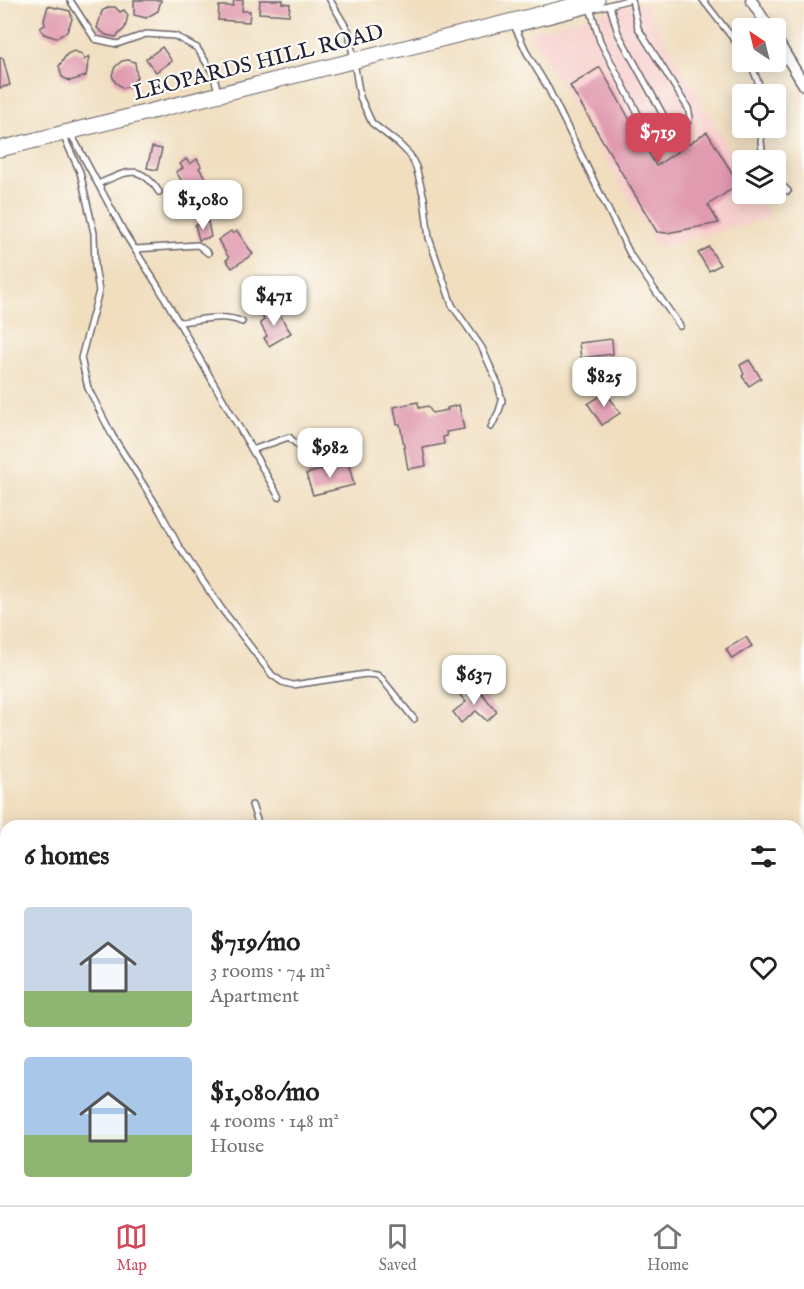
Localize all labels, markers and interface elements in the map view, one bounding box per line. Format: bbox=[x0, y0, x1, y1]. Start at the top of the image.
street label: LEOPARDS HILL ROAD bbox=[130, 18, 387, 108]
north arrow bbox=[732, 18, 786, 72]
map controls bbox=[732, 18, 786, 204]
button: locate bbox=[732, 84, 786, 138]
pin: $719 bbox=[622, 113, 694, 164]
text: $719 bbox=[640, 120, 676, 145]
button: layers bbox=[732, 150, 786, 204]
pin: $1,080 bbox=[154, 180, 252, 231]
text: $1,080 bbox=[177, 187, 229, 212]
pin: $471 bbox=[238, 276, 310, 327]
text: $471 bbox=[255, 283, 293, 308]
pin: $825 bbox=[568, 357, 640, 408]
text: $825 bbox=[586, 364, 622, 389]
pin: $982 bbox=[294, 428, 366, 479]
text: $982 bbox=[311, 435, 349, 460]
pin: $637 bbox=[438, 655, 510, 706]
text: $637 bbox=[456, 662, 492, 687]
text: 6 homes bbox=[24, 840, 109, 873]
icon: filters bbox=[747, 840, 780, 873]
text: $719/mo bbox=[210, 926, 300, 959]
icon: home bbox=[72, 931, 144, 1003]
icon: heart bbox=[747, 951, 780, 984]
text: 3 rooms · 74 m² bbox=[210, 959, 331, 984]
text: Apartment bbox=[210, 984, 299, 1009]
text: $1,080/mo bbox=[210, 1076, 320, 1109]
icon: home bbox=[72, 1081, 144, 1153]
icon: heart bbox=[747, 1101, 780, 1134]
text: 4 rooms · 148 m² bbox=[210, 1109, 339, 1134]
text: House bbox=[210, 1134, 264, 1159]
tab: Map bbox=[115, 1220, 148, 1276]
tab: Saved bbox=[379, 1220, 417, 1276]
tab: Home bbox=[647, 1220, 689, 1276]

